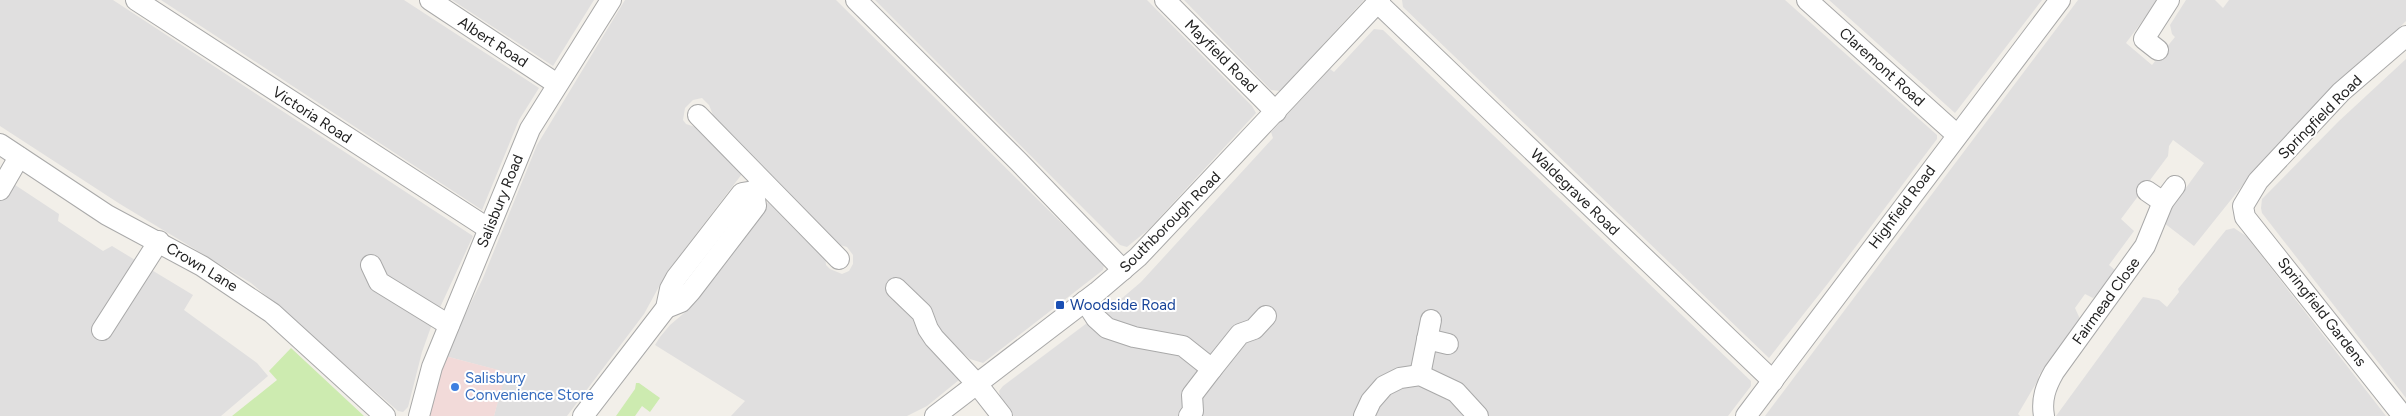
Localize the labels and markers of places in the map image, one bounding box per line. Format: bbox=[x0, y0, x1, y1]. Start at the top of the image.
place label: Woodside Road bbox=[1070, 296, 1176, 314]
marker: Woodside Road bbox=[1054, 299, 1066, 311]
place label: Salisbury Convenience Store bbox=[465, 369, 594, 404]
marker: Salisbury Convenience Store bbox=[449, 381, 461, 393]

